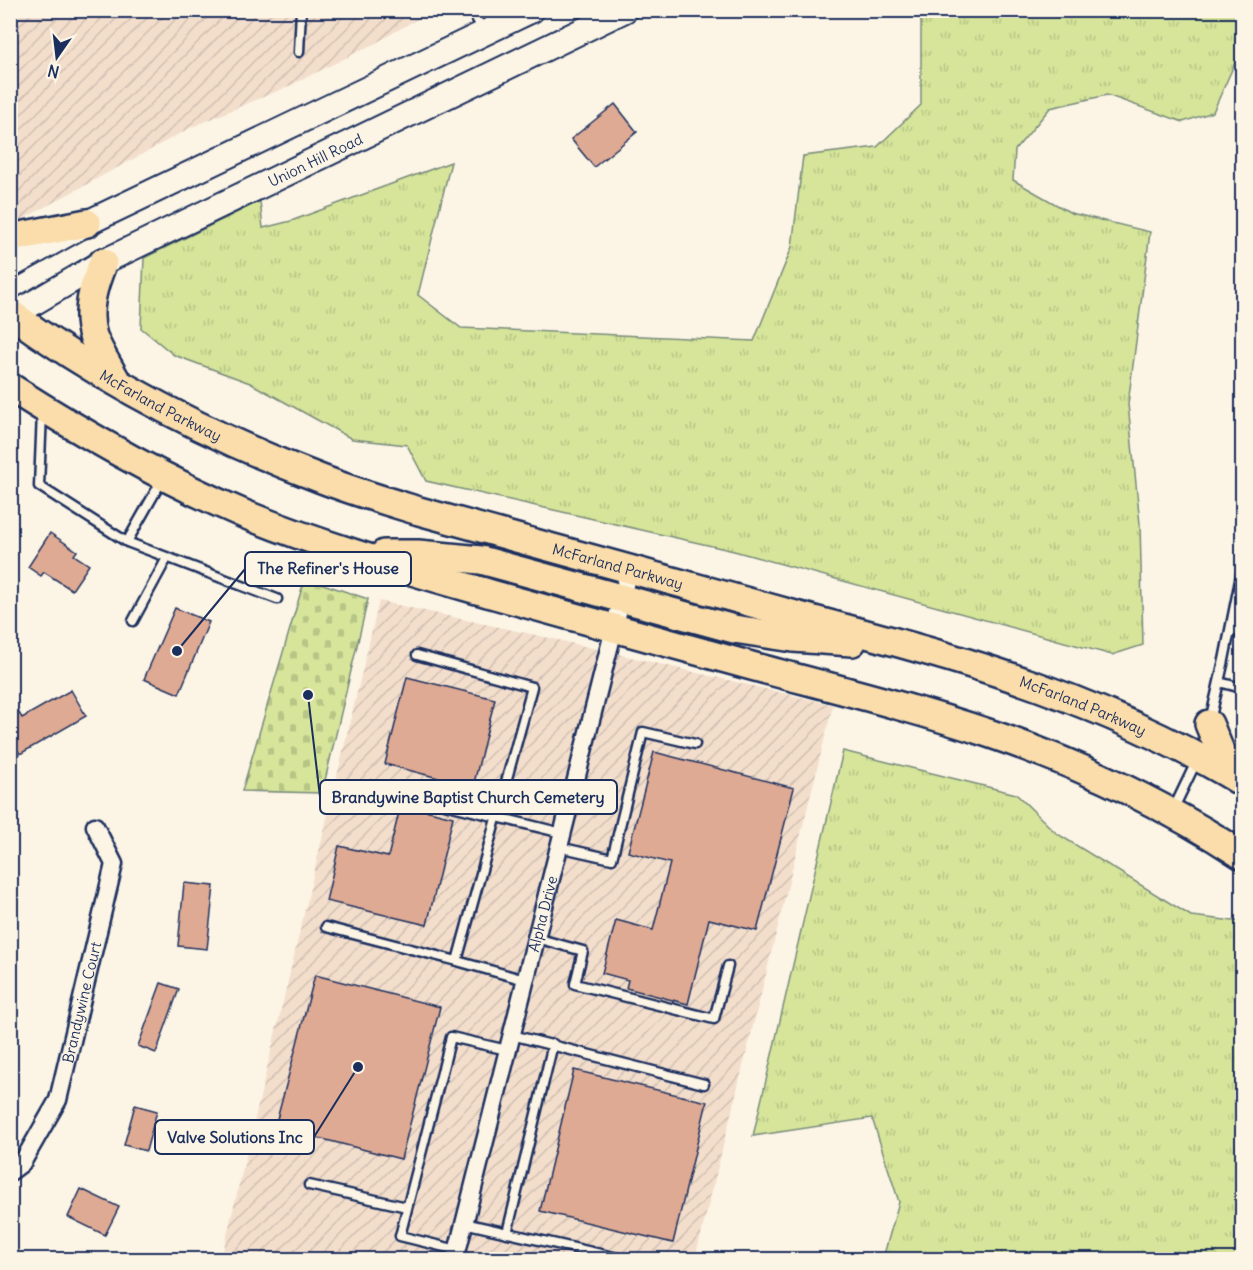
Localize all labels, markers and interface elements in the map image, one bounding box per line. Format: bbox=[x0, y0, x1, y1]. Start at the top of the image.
north arrow bbox=[27, 27, 87, 87]
text: N bbox=[46, 61, 61, 83]
street label: Union Hill Road bbox=[265, 129, 366, 190]
street label: McFarland Parkway bbox=[97, 365, 225, 445]
street label: McFarland Parkway bbox=[550, 539, 685, 593]
callout: The Refiner's House bbox=[245, 552, 411, 586]
text: The Refiner's House bbox=[257, 558, 399, 578]
street label: McFarland Parkway bbox=[1017, 671, 1150, 740]
callout: Brandywine Baptist Church Cemetery bbox=[320, 780, 617, 814]
text: Brandywine Baptist Church Cemetery bbox=[331, 787, 605, 808]
street label: Alpha Drive bbox=[523, 874, 561, 954]
street label: Brandywine Court bbox=[58, 940, 105, 1065]
callout: Valve Solutions Inc bbox=[155, 1120, 314, 1154]
text: Valve Solutions Inc bbox=[167, 1127, 303, 1147]

